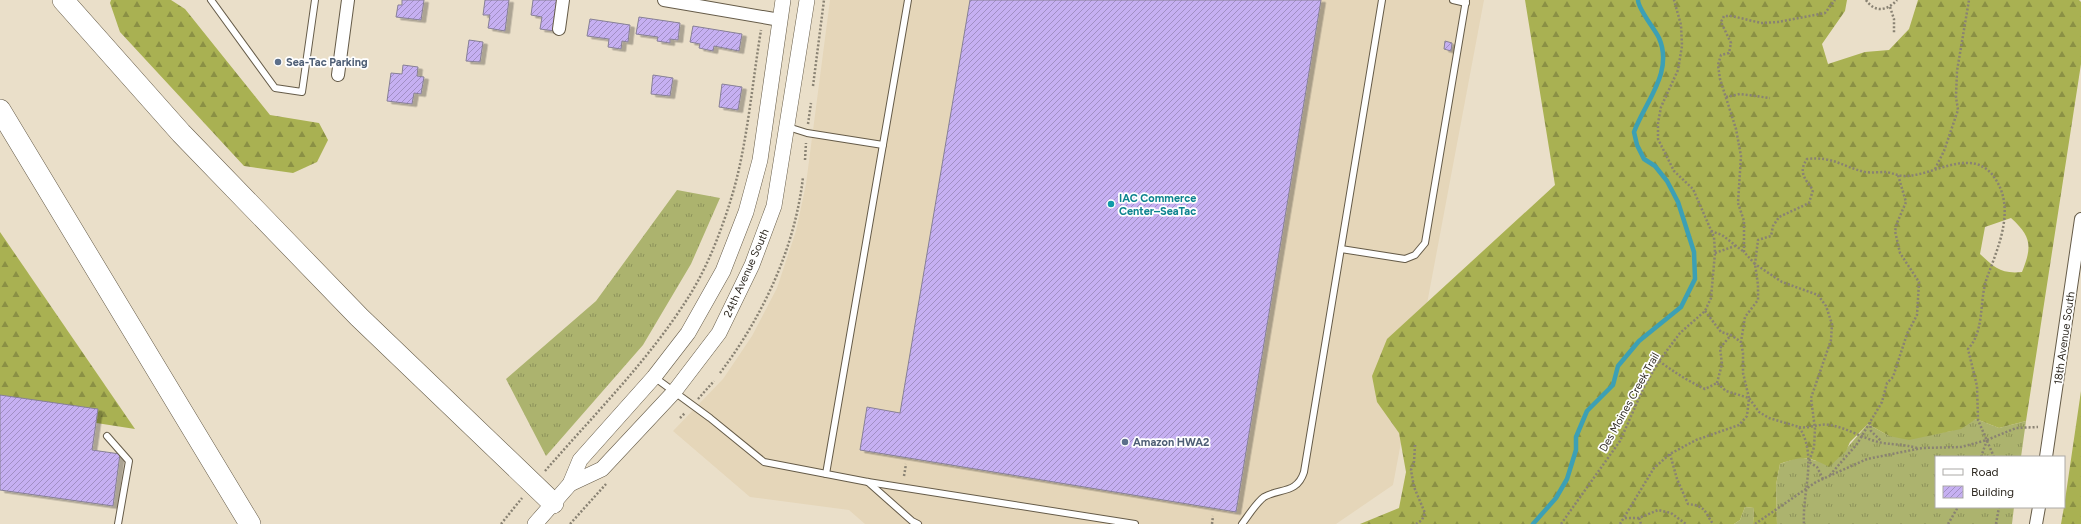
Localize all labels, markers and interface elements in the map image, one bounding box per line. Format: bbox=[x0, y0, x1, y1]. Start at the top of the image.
place label: Sea-Tac Parking bbox=[286, 56, 368, 69]
marker: Sea-Tac Parking bbox=[273, 57, 283, 67]
place label: IAC Commerce Center–SeaTac bbox=[1119, 192, 1196, 218]
marker: IAC Commerce Center–SeaTac bbox=[1106, 199, 1116, 209]
street label: 24th Avenue South bbox=[721, 227, 772, 319]
street label: 18th Avenue South bbox=[2052, 291, 2077, 385]
street label: Des Moines Creek Trail bbox=[1597, 350, 1662, 454]
place label: Amazon HWA2 bbox=[1133, 436, 1209, 449]
marker: Amazon HWA2 bbox=[1120, 437, 1130, 447]
legend bbox=[1935, 456, 2065, 508]
text: Road bbox=[1971, 465, 1999, 479]
text: Building bbox=[1971, 485, 2014, 499]

